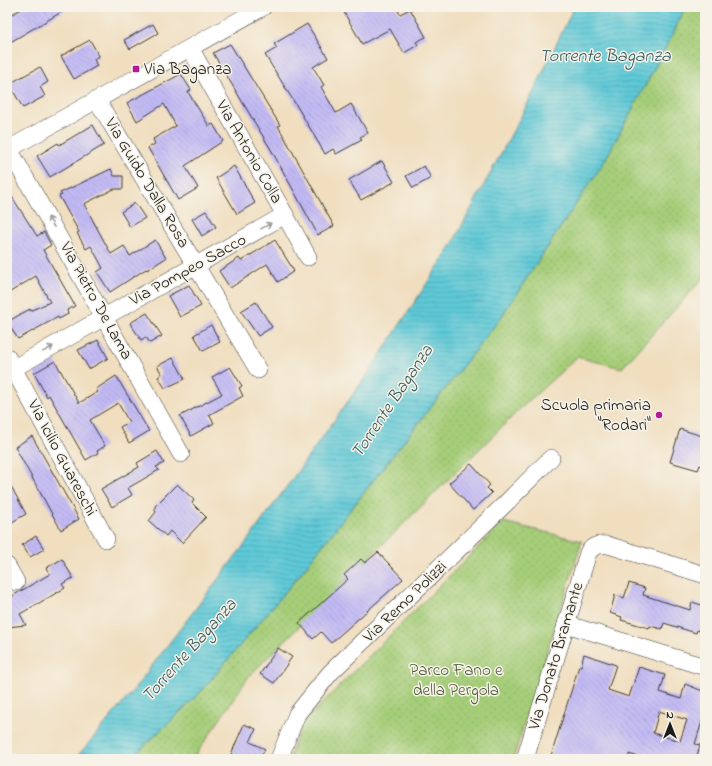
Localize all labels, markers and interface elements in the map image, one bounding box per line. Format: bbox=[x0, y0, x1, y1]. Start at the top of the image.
water label: Torrente Baganza bbox=[539, 44, 671, 70]
place label: Via Baganza bbox=[143, 57, 231, 84]
marker: Via Baganza bbox=[131, 64, 141, 74]
street label: Via Antonio Colla bbox=[209, 95, 289, 208]
street label: Via Guido Dalla Rosa bbox=[98, 112, 196, 253]
one-way arrow bbox=[46, 216, 54, 228]
one-way arrow bbox=[260, 222, 272, 230]
street label: Via Pompeo Sacco bbox=[124, 227, 251, 313]
street label: Via Pietro De Lama bbox=[53, 237, 139, 364]
water label: Torrente Baganza bbox=[345, 340, 441, 464]
one-way arrow bbox=[41, 345, 53, 353]
place label: Scuola primaria "Rodari" bbox=[541, 393, 651, 438]
street label: Via Icilio Guareschi bbox=[20, 394, 103, 521]
marker: Scuola primaria "Rodari" bbox=[654, 410, 664, 420]
street label: Via Remo Polizzi bbox=[356, 555, 453, 650]
street label: Via Donato Bramante bbox=[521, 579, 590, 734]
water label: Torrente Baganza bbox=[136, 593, 244, 709]
park label: Parco Fano e della Pergola bbox=[409, 658, 503, 705]
north arrow bbox=[650, 704, 690, 744]
text: N bbox=[666, 707, 674, 723]

